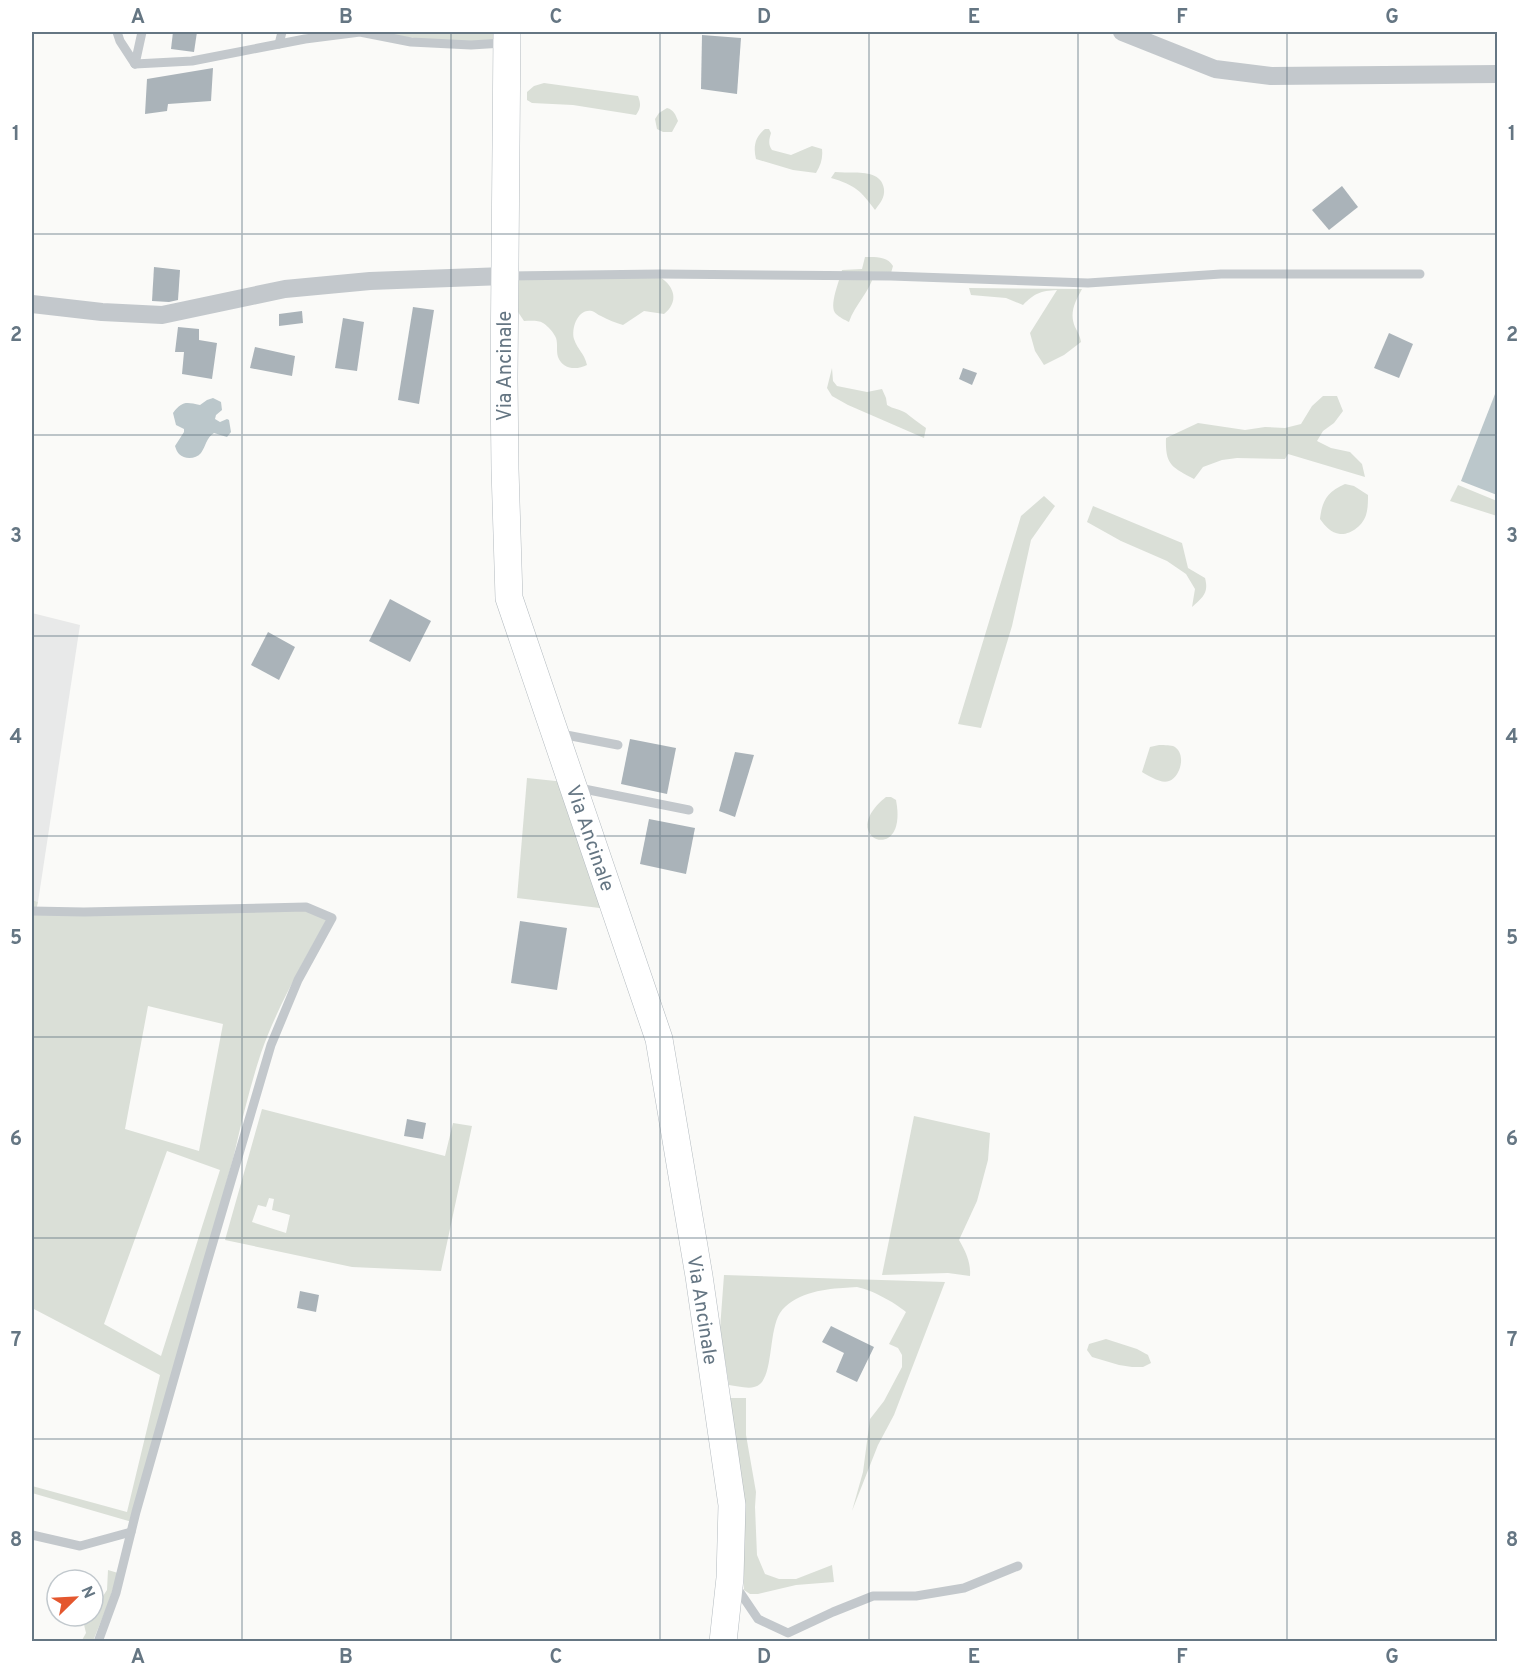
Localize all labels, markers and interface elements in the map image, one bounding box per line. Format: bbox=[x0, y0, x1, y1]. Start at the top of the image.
text: A bbox=[131, 5, 145, 31]
text: B bbox=[339, 5, 353, 31]
text: C bbox=[550, 5, 562, 31]
text: D bbox=[757, 5, 771, 31]
text: E bbox=[968, 5, 980, 31]
text: F bbox=[1176, 5, 1188, 31]
text: G bbox=[1385, 5, 1399, 31]
text: 1 bbox=[12, 122, 20, 148]
text: 1 bbox=[1508, 122, 1516, 148]
street label: Via Ancinale bbox=[493, 311, 519, 421]
text: 2 bbox=[10, 323, 22, 349]
text: 2 bbox=[1506, 323, 1518, 349]
text: 3 bbox=[10, 524, 22, 550]
text: 3 bbox=[1506, 524, 1518, 550]
text: 4 bbox=[10, 725, 22, 751]
text: 4 bbox=[1506, 725, 1518, 751]
street label: Via Ancinale bbox=[559, 782, 619, 895]
text: 5 bbox=[10, 926, 22, 952]
text: 5 bbox=[1506, 926, 1518, 952]
text: 6 bbox=[10, 1127, 22, 1153]
text: 6 bbox=[1506, 1127, 1518, 1153]
street label: Via Ancinale bbox=[680, 1254, 723, 1367]
text: 7 bbox=[11, 1328, 21, 1354]
text: 7 bbox=[1507, 1328, 1517, 1354]
text: 8 bbox=[10, 1528, 22, 1554]
text: 8 bbox=[1506, 1528, 1518, 1554]
north arrow bbox=[45, 1568, 105, 1628]
text: N bbox=[75, 1583, 98, 1602]
text: A bbox=[131, 1645, 145, 1671]
text: B bbox=[339, 1645, 353, 1671]
text: C bbox=[550, 1645, 562, 1671]
text: D bbox=[757, 1645, 771, 1671]
text: E bbox=[968, 1645, 980, 1671]
text: F bbox=[1176, 1645, 1188, 1671]
text: G bbox=[1385, 1645, 1399, 1671]

